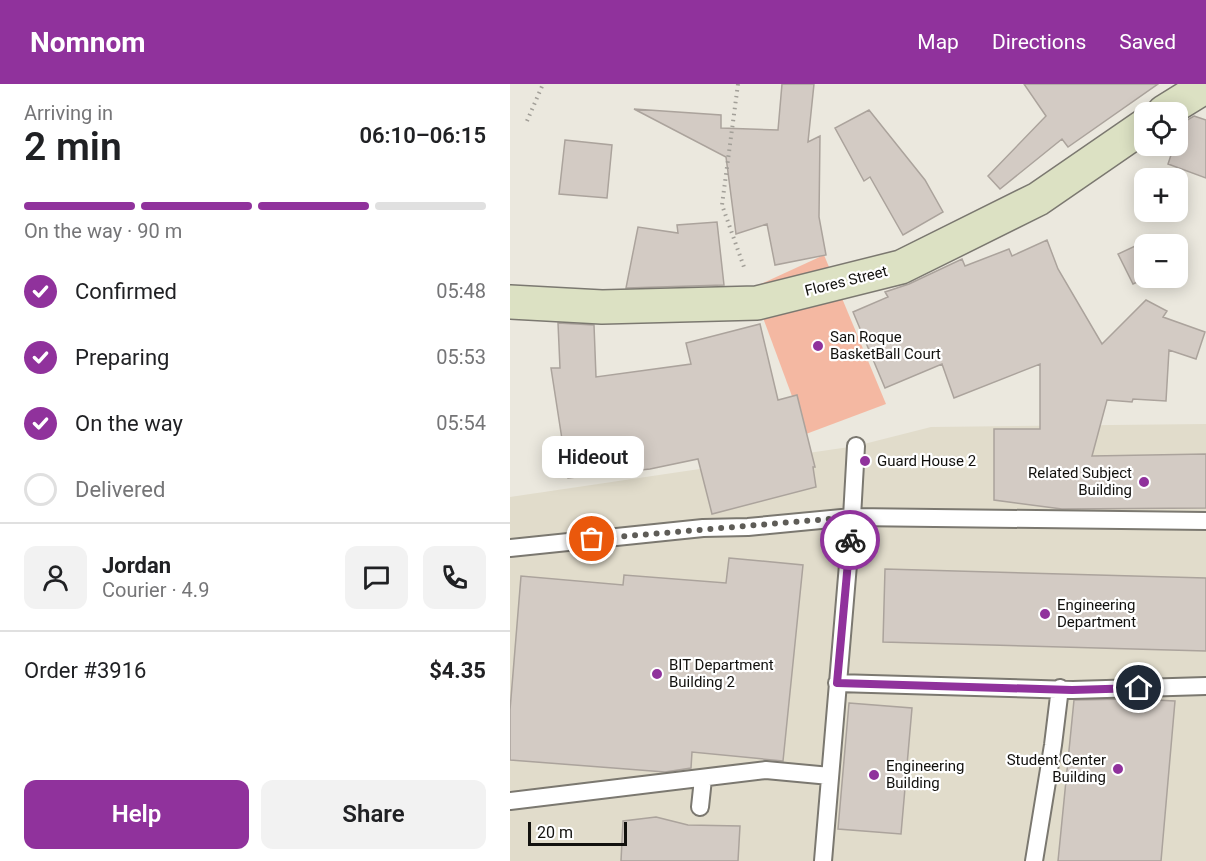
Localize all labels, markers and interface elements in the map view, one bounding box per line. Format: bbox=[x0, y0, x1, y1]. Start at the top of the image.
text: Nomnom bbox=[30, 26, 146, 59]
text: Map bbox=[917, 30, 959, 54]
text: Directions bbox=[992, 30, 1086, 54]
text: Saved bbox=[1119, 30, 1176, 54]
text: Arriving in bbox=[24, 101, 113, 125]
map controls bbox=[1134, 102, 1188, 288]
button: locate bbox=[1134, 102, 1188, 156]
text: 06:10–06:15 bbox=[359, 123, 486, 148]
text: 2 min bbox=[24, 124, 122, 170]
button: + bbox=[1134, 168, 1188, 222]
text: On the way · 90 m bbox=[24, 219, 182, 243]
button: − bbox=[1134, 234, 1188, 288]
street label: Flores Street bbox=[803, 262, 889, 300]
icon: check bbox=[24, 275, 57, 308]
text: Confirmed bbox=[75, 279, 177, 304]
text: 05:48 bbox=[436, 279, 486, 303]
place label: San Roque BasketBall Court bbox=[830, 328, 941, 363]
marker: San Roque BasketBall Court bbox=[811, 339, 825, 353]
icon: check bbox=[24, 341, 57, 374]
text: Preparing bbox=[75, 345, 169, 370]
text: 05:53 bbox=[436, 345, 486, 369]
icon: check bbox=[24, 407, 57, 440]
text: On the way bbox=[75, 411, 183, 436]
text: 05:54 bbox=[436, 411, 486, 435]
callout: Hideout bbox=[541, 437, 643, 479]
text: Hideout bbox=[558, 445, 628, 469]
place label: Guard House 2 bbox=[877, 452, 976, 470]
marker: Guard House 2 bbox=[858, 454, 872, 468]
place label: Related Subject Building bbox=[1028, 464, 1132, 499]
marker: Related Subject Building bbox=[1137, 475, 1151, 489]
text: Delivered bbox=[75, 477, 165, 502]
courier bbox=[820, 510, 880, 570]
pin bbox=[566, 513, 617, 564]
icon: bag bbox=[575, 522, 608, 555]
icon: bike bbox=[834, 524, 867, 557]
button: person bbox=[24, 546, 87, 609]
button: chat bbox=[345, 546, 408, 609]
button: phone bbox=[423, 546, 486, 609]
text: Jordan bbox=[102, 553, 171, 578]
text: Courier · 4.9 bbox=[102, 578, 209, 602]
place label: Engineering Department bbox=[1057, 596, 1136, 631]
marker: Engineering Department bbox=[1038, 607, 1052, 621]
place label: BIT Department Building 2 bbox=[669, 656, 774, 691]
text: Order #3916 bbox=[24, 658, 146, 683]
text: $4.35 bbox=[429, 658, 486, 683]
pin bbox=[1113, 662, 1164, 713]
marker: BIT Department Building 2 bbox=[650, 667, 664, 681]
icon: home bbox=[1122, 671, 1155, 704]
place label: Student Center Building bbox=[1007, 751, 1106, 786]
place label: Engineering Building bbox=[886, 757, 965, 792]
marker: Student Center Building bbox=[1111, 762, 1125, 776]
marker: Engineering Building bbox=[867, 768, 881, 782]
button: Help bbox=[24, 780, 249, 849]
button: Share bbox=[261, 780, 486, 849]
scale bar bbox=[528, 819, 627, 846]
text: 20 m bbox=[537, 823, 573, 842]

